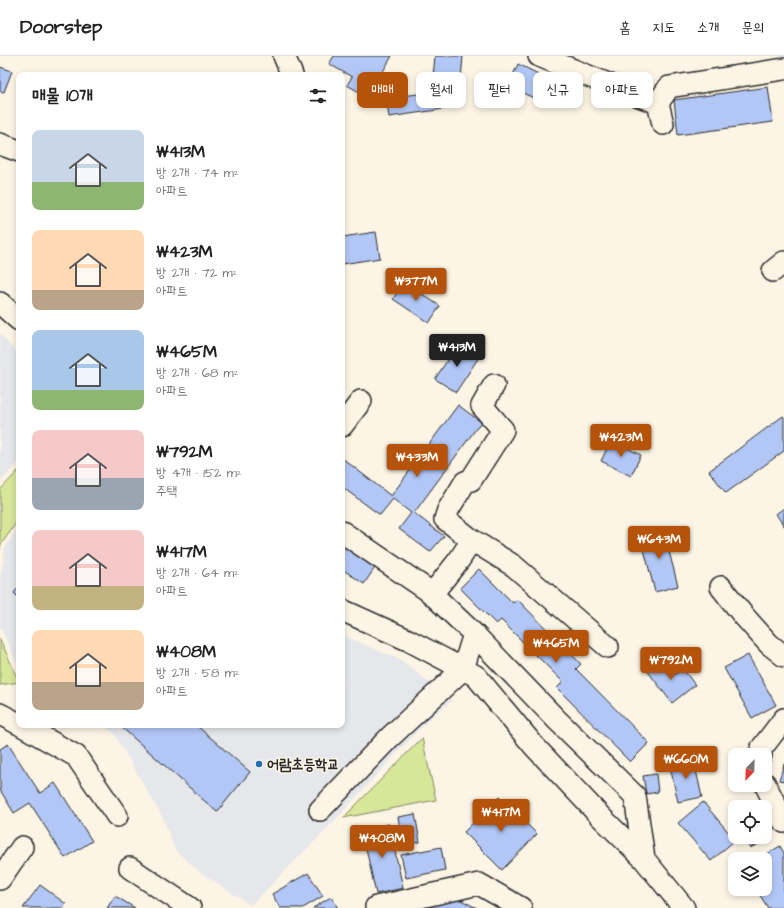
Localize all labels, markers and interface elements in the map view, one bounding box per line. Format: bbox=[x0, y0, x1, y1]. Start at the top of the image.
text: Doorstep bbox=[20, 14, 102, 41]
text: 홈 bbox=[619, 18, 630, 38]
text: 지도 bbox=[652, 18, 675, 38]
text: 소개 bbox=[697, 18, 719, 38]
text: 문의 bbox=[741, 18, 764, 38]
chip: 매매 bbox=[357, 72, 408, 108]
chip: 월세 bbox=[416, 72, 466, 108]
chip: 필터 bbox=[474, 72, 525, 108]
chip: 신규 bbox=[533, 72, 583, 108]
chip: 아파트 bbox=[591, 72, 653, 108]
text: 매물 10개 bbox=[32, 84, 93, 108]
icon: filters bbox=[307, 85, 329, 107]
text: ₩413M bbox=[156, 140, 205, 164]
icon: home bbox=[64, 146, 112, 194]
text: 방 2개 · 74 m² bbox=[156, 164, 239, 182]
text: 아파트 bbox=[156, 182, 187, 200]
text: ₩423M bbox=[156, 240, 213, 264]
icon: home bbox=[64, 246, 112, 294]
text: 방 2개 · 72 m² bbox=[156, 264, 237, 282]
pin: ₩377M bbox=[388, 268, 444, 302]
text: ₩377M bbox=[394, 272, 438, 290]
text: 아파트 bbox=[156, 282, 187, 300]
pin: ₩413M bbox=[429, 334, 485, 368]
text: ₩413M bbox=[438, 338, 476, 356]
text: ₩465M bbox=[156, 340, 217, 364]
icon: home bbox=[64, 346, 112, 394]
text: 방 2개 · 68 m² bbox=[156, 364, 239, 382]
text: 아파트 bbox=[156, 382, 187, 400]
pin: ₩423M bbox=[593, 424, 649, 458]
text: ₩423M bbox=[599, 428, 643, 446]
text: ₩792M bbox=[156, 440, 213, 464]
pin: ₩433M bbox=[389, 444, 445, 478]
icon: home bbox=[64, 446, 112, 494]
text: ₩433M bbox=[396, 448, 438, 466]
text: 방 4개 · 152 m² bbox=[156, 464, 242, 482]
text: 주택 bbox=[156, 482, 177, 500]
pin: ₩643M bbox=[631, 526, 687, 560]
text: ₩643M bbox=[637, 530, 681, 548]
text: ₩417M bbox=[156, 540, 207, 564]
icon: home bbox=[64, 546, 112, 594]
text: 방 2개 · 64 m² bbox=[156, 564, 239, 582]
text: 아파트 bbox=[156, 582, 187, 600]
pin: ₩465M bbox=[528, 630, 584, 664]
text: ₩465M bbox=[533, 634, 579, 652]
text: ₩408M bbox=[156, 640, 216, 664]
icon: home bbox=[64, 646, 112, 694]
pin: ₩792M bbox=[643, 647, 699, 681]
text: ₩792M bbox=[649, 651, 693, 669]
text: 방 2개 · 58 m² bbox=[156, 664, 240, 682]
text: 아파트 bbox=[156, 682, 187, 700]
pin: ₩660M bbox=[658, 746, 714, 780]
north arrow bbox=[728, 748, 772, 792]
map controls bbox=[728, 748, 772, 896]
text: ₩660M bbox=[664, 750, 708, 768]
place label: 어람초등학교 bbox=[267, 754, 339, 775]
marker: 어람초등학교 bbox=[254, 759, 264, 769]
pin: ₩417M bbox=[473, 799, 529, 833]
button: locate bbox=[728, 800, 772, 844]
text: ₩417M bbox=[482, 803, 520, 821]
pin: ₩408M bbox=[354, 825, 410, 859]
text: ₩408M bbox=[359, 829, 405, 847]
button: layers bbox=[728, 852, 772, 896]

